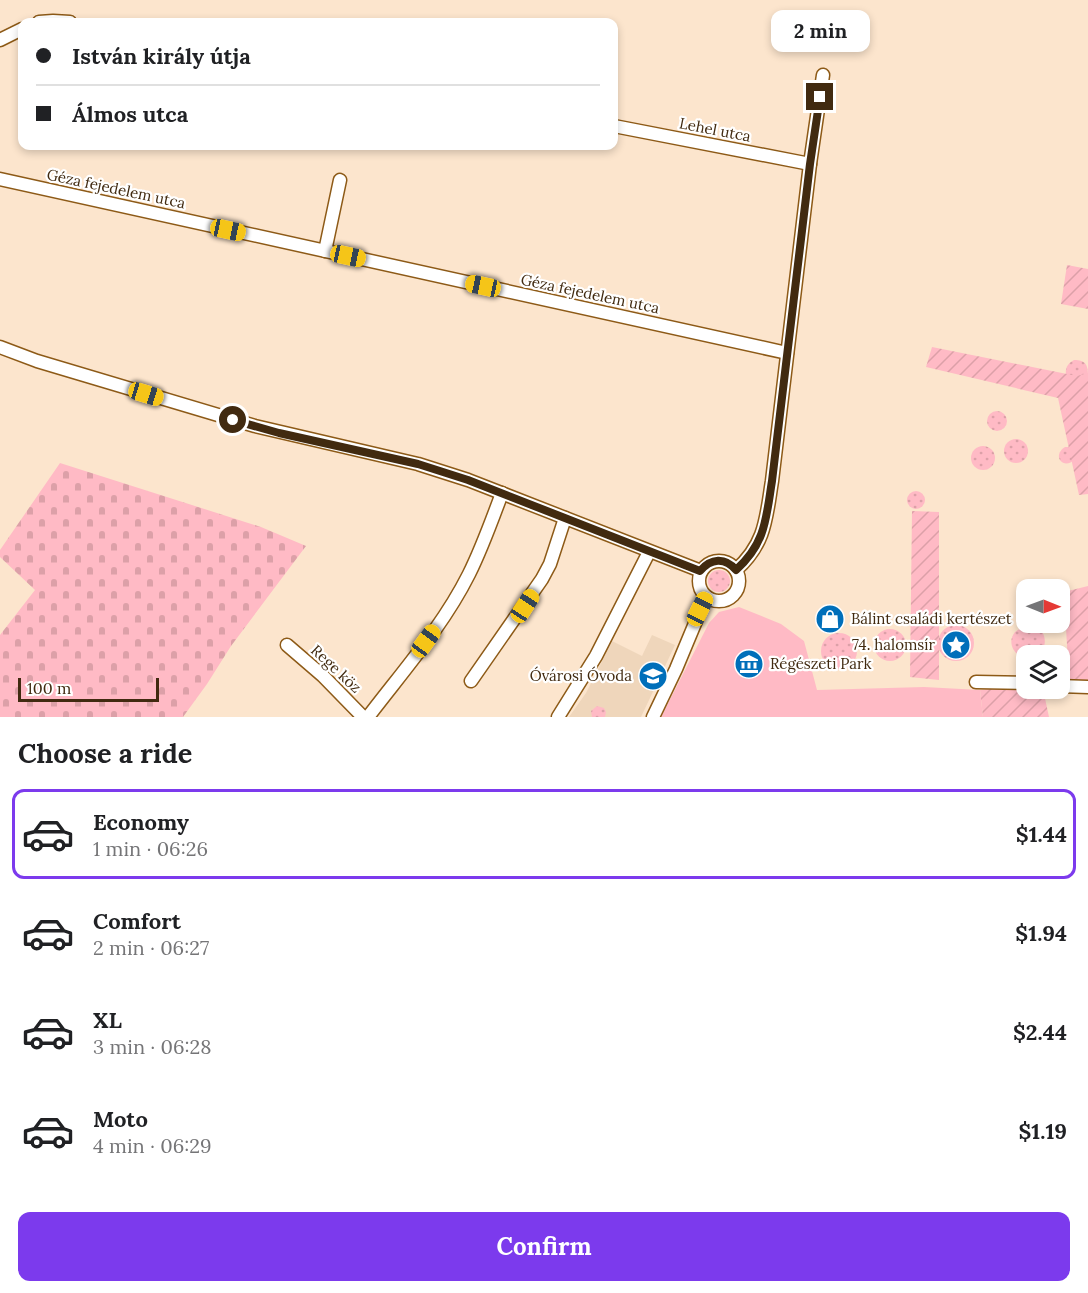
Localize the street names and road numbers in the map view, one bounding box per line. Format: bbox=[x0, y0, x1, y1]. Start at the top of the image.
street label: Lehel utca bbox=[678, 113, 753, 146]
street label: Géza fejedelem utca bbox=[45, 165, 187, 213]
street label: Géza fejedelem utca bbox=[519, 270, 661, 318]
street label: Rege köz bbox=[307, 640, 366, 697]

